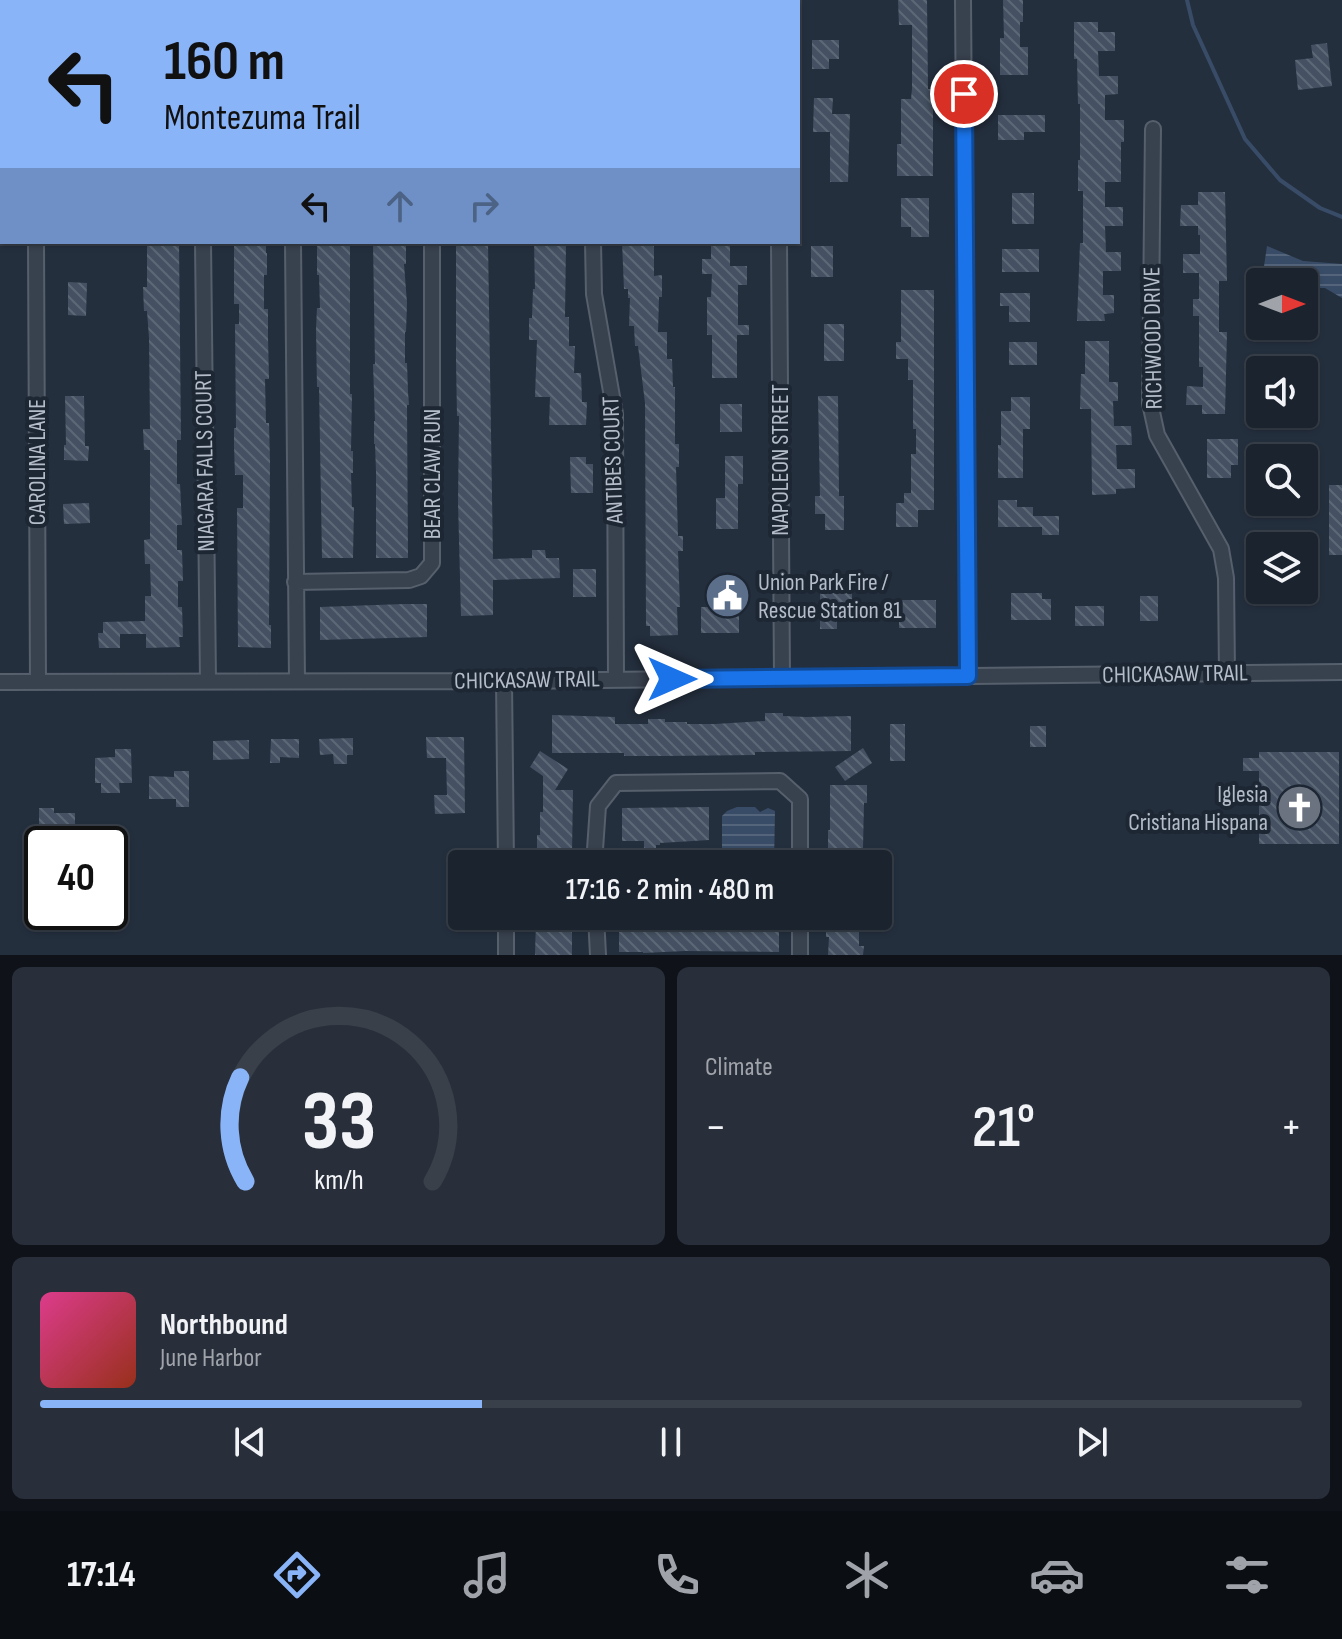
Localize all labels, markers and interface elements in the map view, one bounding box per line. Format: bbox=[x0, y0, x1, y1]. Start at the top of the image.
text: 160 m bbox=[164, 29, 285, 96]
icon: left bbox=[32, 32, 136, 136]
pin bbox=[930, 60, 998, 128]
icon: arrive bbox=[942, 72, 986, 116]
text: Montezuma Trail bbox=[164, 97, 361, 140]
icon: left bbox=[294, 184, 338, 228]
icon: ahead bbox=[378, 184, 422, 228]
icon: right bbox=[462, 184, 506, 228]
street label: RICHWOOD DRIVE bbox=[1137, 266, 1169, 410]
north arrow bbox=[1246, 268, 1318, 340]
map controls bbox=[1246, 268, 1318, 604]
button: sound bbox=[1246, 356, 1318, 428]
street label: NIAGARA FALLS COURT bbox=[189, 370, 221, 552]
street label: NAPOLEON STREET bbox=[766, 384, 795, 536]
street label: ANTIBES COURT bbox=[596, 396, 630, 525]
street label: CAROLINA LANE bbox=[23, 399, 52, 525]
street label: BEAR CLAW RUN bbox=[418, 409, 447, 539]
button: search bbox=[1246, 444, 1318, 516]
button: layers bbox=[1246, 532, 1318, 604]
place label: Union Park Fire / Rescue Station 81 bbox=[758, 568, 902, 625]
public building icon: Union Park Fire / Rescue Station 81 bbox=[703, 572, 751, 620]
position arrow bbox=[630, 637, 714, 721]
street label: CHICKASAW TRAIL bbox=[1102, 658, 1248, 690]
street label: CHICKASAW TRAIL bbox=[454, 664, 600, 696]
place label: Iglesia Cristiana Hispana bbox=[1128, 780, 1268, 837]
church icon: Iglesia Cristiana Hispana bbox=[1275, 784, 1323, 832]
speed limit sign: 40 bbox=[24, 826, 128, 930]
text: 17:16 · 2 min · 480 m bbox=[566, 872, 774, 908]
text: Climate bbox=[705, 1052, 773, 1083]
text: 33 bbox=[301, 1073, 376, 1173]
text: 21° bbox=[972, 1092, 1035, 1164]
text: − bbox=[705, 1101, 727, 1154]
text: + bbox=[1280, 1101, 1302, 1154]
text: km/h bbox=[314, 1163, 363, 1198]
text: Northbound bbox=[160, 1307, 288, 1343]
text: June Harbor bbox=[160, 1343, 262, 1374]
icon: previous bbox=[228, 1420, 272, 1464]
icon: pause bbox=[649, 1420, 693, 1464]
icon: next bbox=[1070, 1420, 1114, 1464]
icon: directions bbox=[269, 1547, 325, 1603]
icon: music bbox=[459, 1547, 515, 1603]
icon: phone bbox=[649, 1547, 705, 1603]
icon: climate bbox=[839, 1547, 895, 1603]
icon: car bbox=[1029, 1547, 1085, 1603]
icon: filters bbox=[1219, 1547, 1275, 1603]
text: 17:14 bbox=[67, 1554, 136, 1597]

